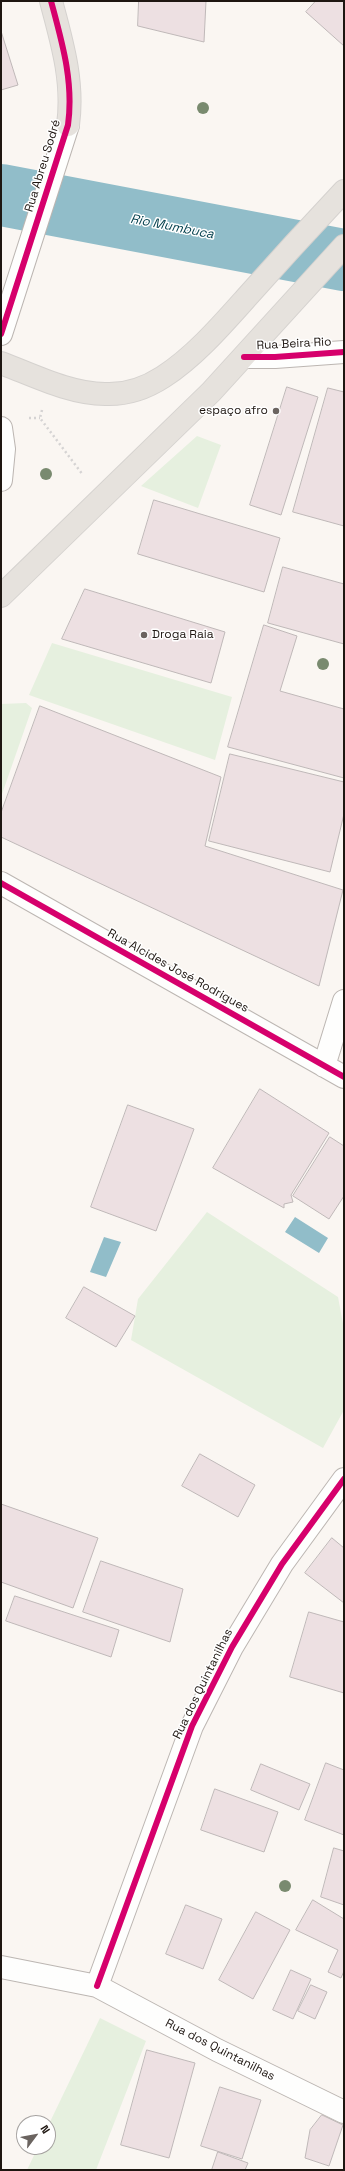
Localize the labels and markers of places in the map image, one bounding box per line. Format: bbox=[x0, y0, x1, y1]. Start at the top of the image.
place label: espaço afro bbox=[199, 404, 268, 418]
marker: espaço afro bbox=[271, 406, 281, 416]
place label: Droga Raia bbox=[152, 628, 214, 642]
marker: Droga Raia bbox=[139, 630, 149, 640]

